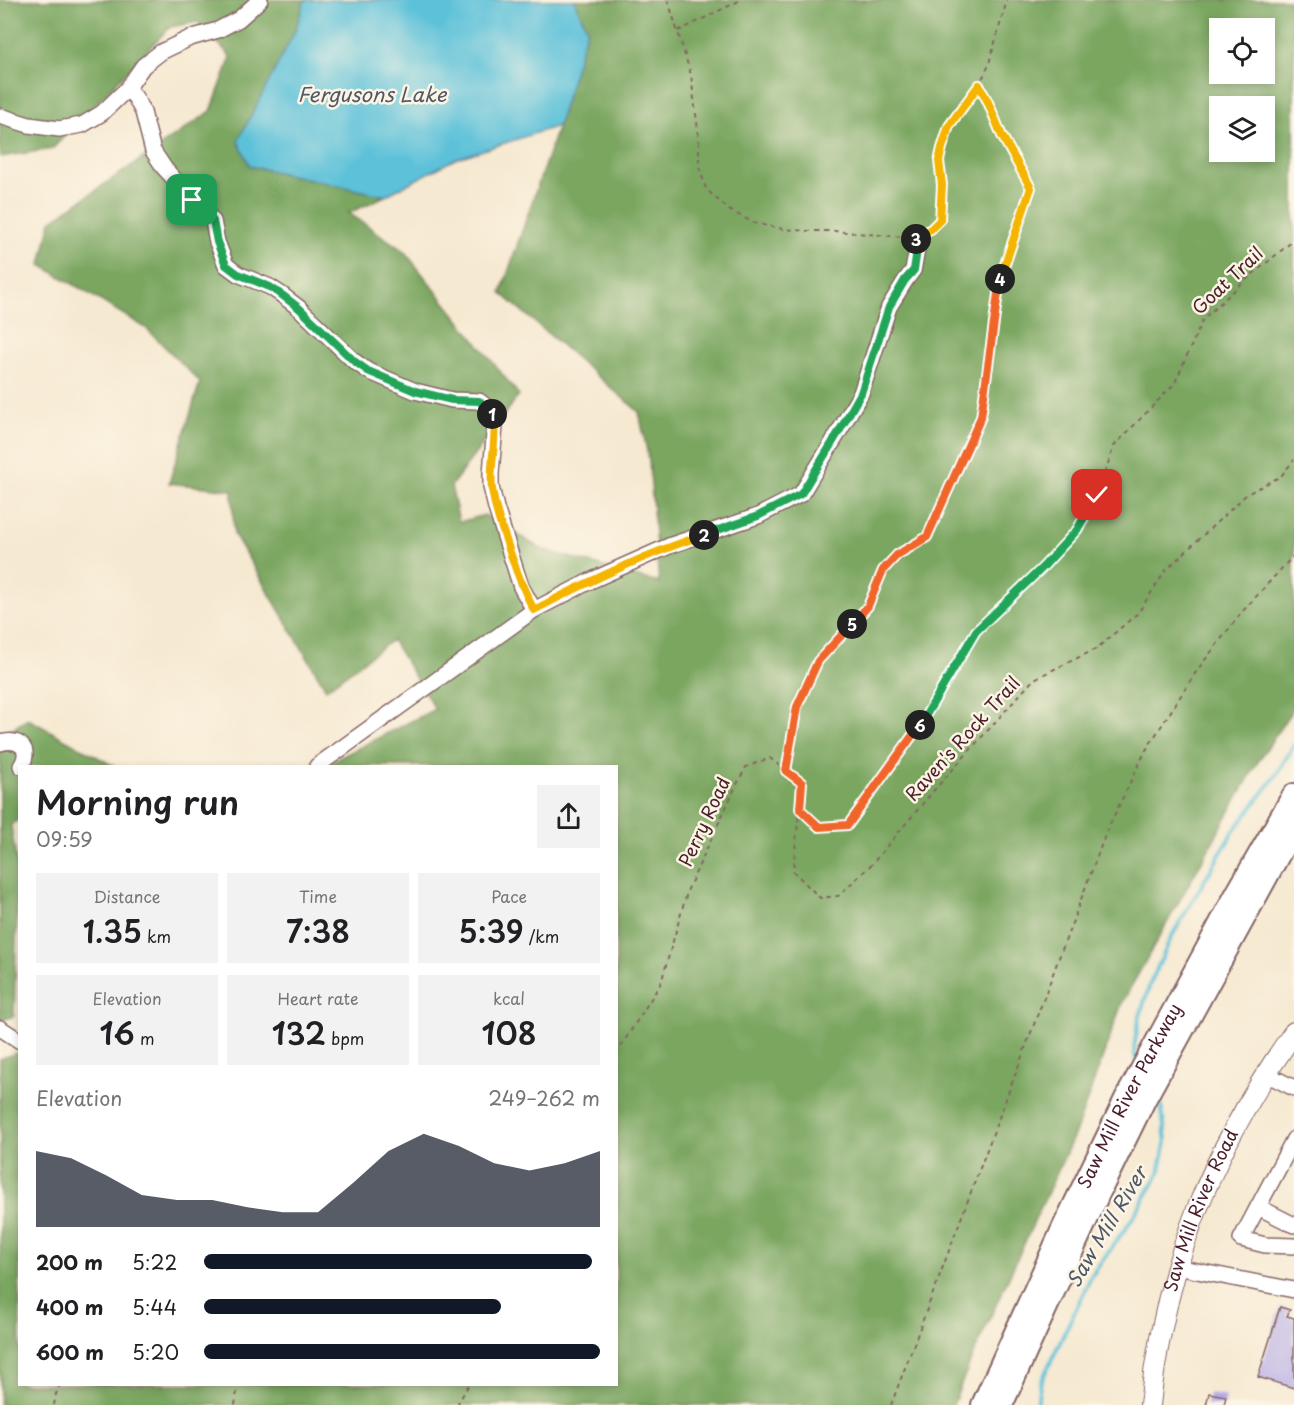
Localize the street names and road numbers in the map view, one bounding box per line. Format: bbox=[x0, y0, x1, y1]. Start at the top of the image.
street label: Goat Trail bbox=[1185, 240, 1269, 320]
street label: Raven's Rock Trail bbox=[898, 669, 1026, 807]
street label: Perry Road bbox=[671, 772, 736, 870]
street label: Saw Mill River Parkway bbox=[1070, 998, 1187, 1193]
street label: Saw Mill River Road bbox=[1156, 1124, 1244, 1294]

